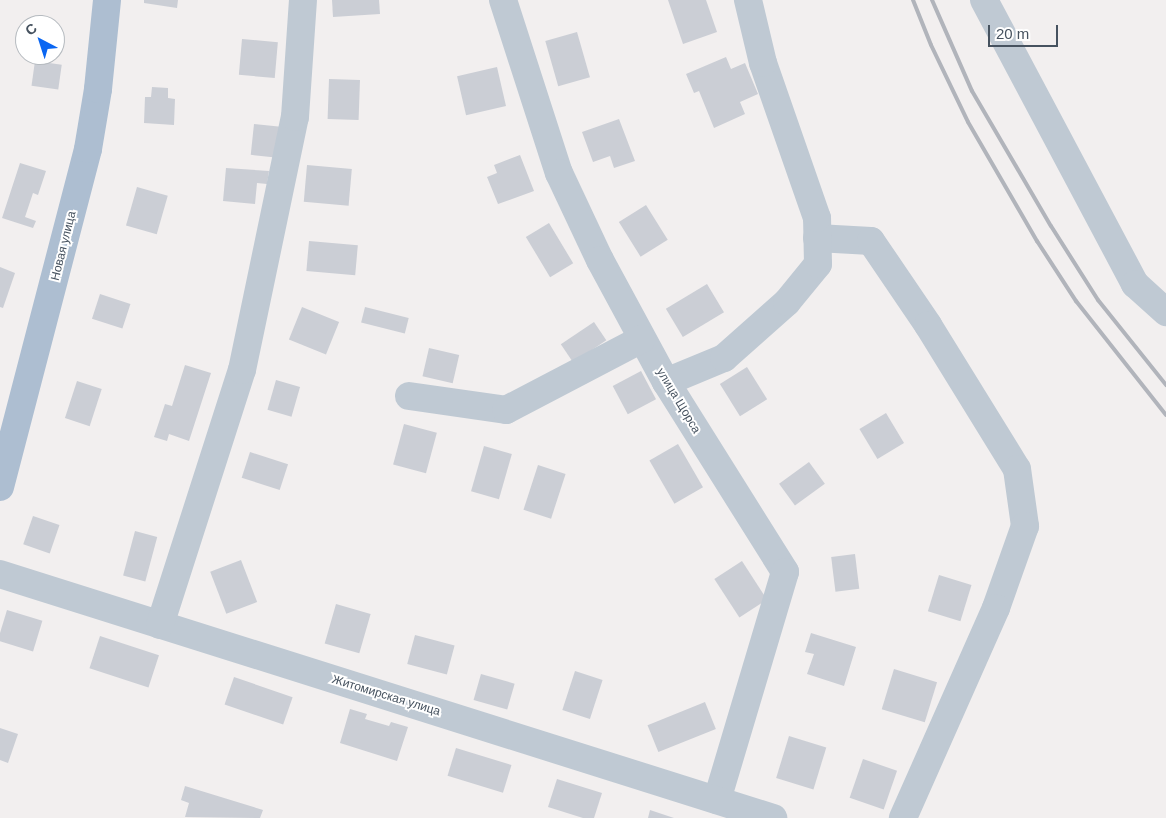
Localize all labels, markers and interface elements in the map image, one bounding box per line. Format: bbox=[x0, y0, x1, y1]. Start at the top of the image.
north arrow bbox=[15, 15, 65, 65]
scale bar bbox=[991, 15, 1061, 47]
text: С bbox=[22, 20, 40, 39]
text: 20 m bbox=[996, 25, 1029, 42]
street label: Новая улица bbox=[48, 210, 80, 282]
street label: улица Щорса bbox=[653, 366, 703, 436]
street label: Житомирская улица bbox=[330, 673, 442, 719]

